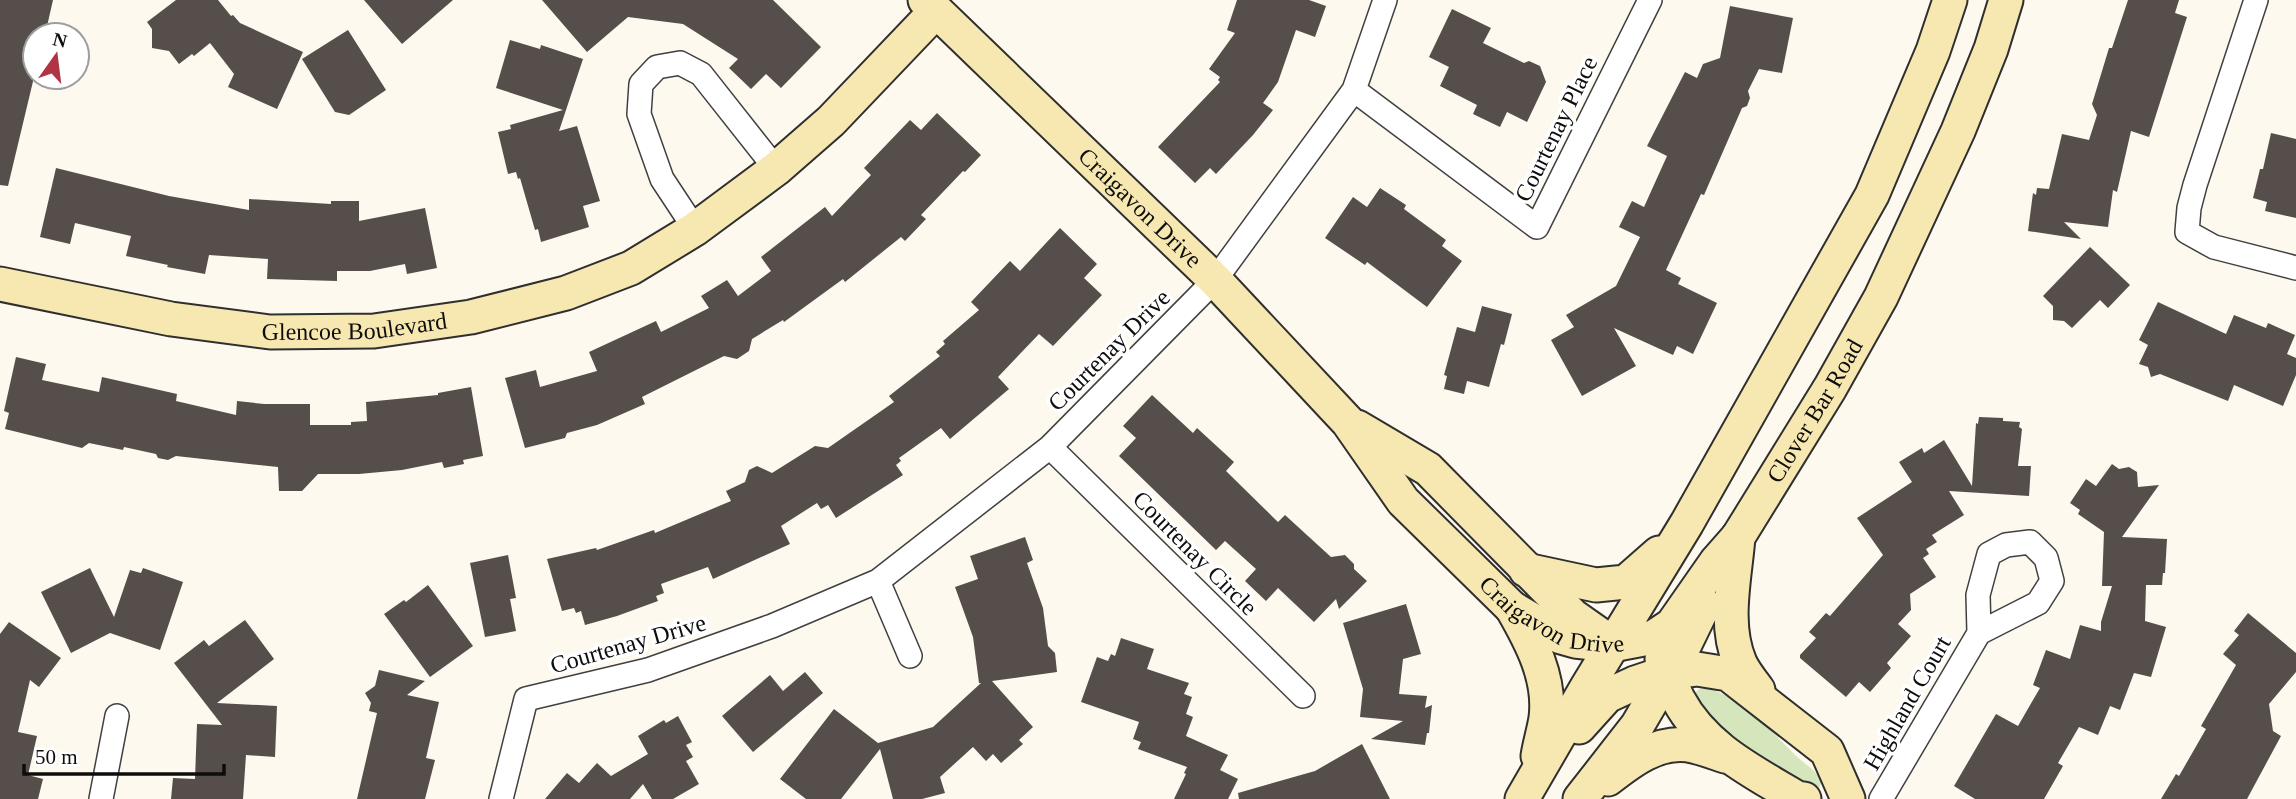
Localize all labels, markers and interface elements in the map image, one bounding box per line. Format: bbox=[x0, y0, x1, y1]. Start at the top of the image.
north arrow bbox=[21, 21, 91, 91]
text: N bbox=[51, 28, 69, 52]
street label: Courtenay Place bbox=[1510, 52, 1602, 206]
street label: Craigavon Drive bbox=[1073, 143, 1207, 273]
street label: Courtenay Drive bbox=[1043, 284, 1175, 416]
street label: Glencoe Boulevard bbox=[261, 308, 449, 345]
street label: Clover Bar Road bbox=[1762, 335, 1868, 487]
street label: Courtenay Circle bbox=[1128, 486, 1262, 620]
street label: Craigavon Drive bbox=[1474, 571, 1626, 658]
street label: Courtenay Drive bbox=[547, 609, 709, 679]
street label: Highland Court bbox=[1858, 631, 1956, 774]
scale bar bbox=[24, 732, 224, 776]
text: 50 m bbox=[35, 745, 78, 769]

